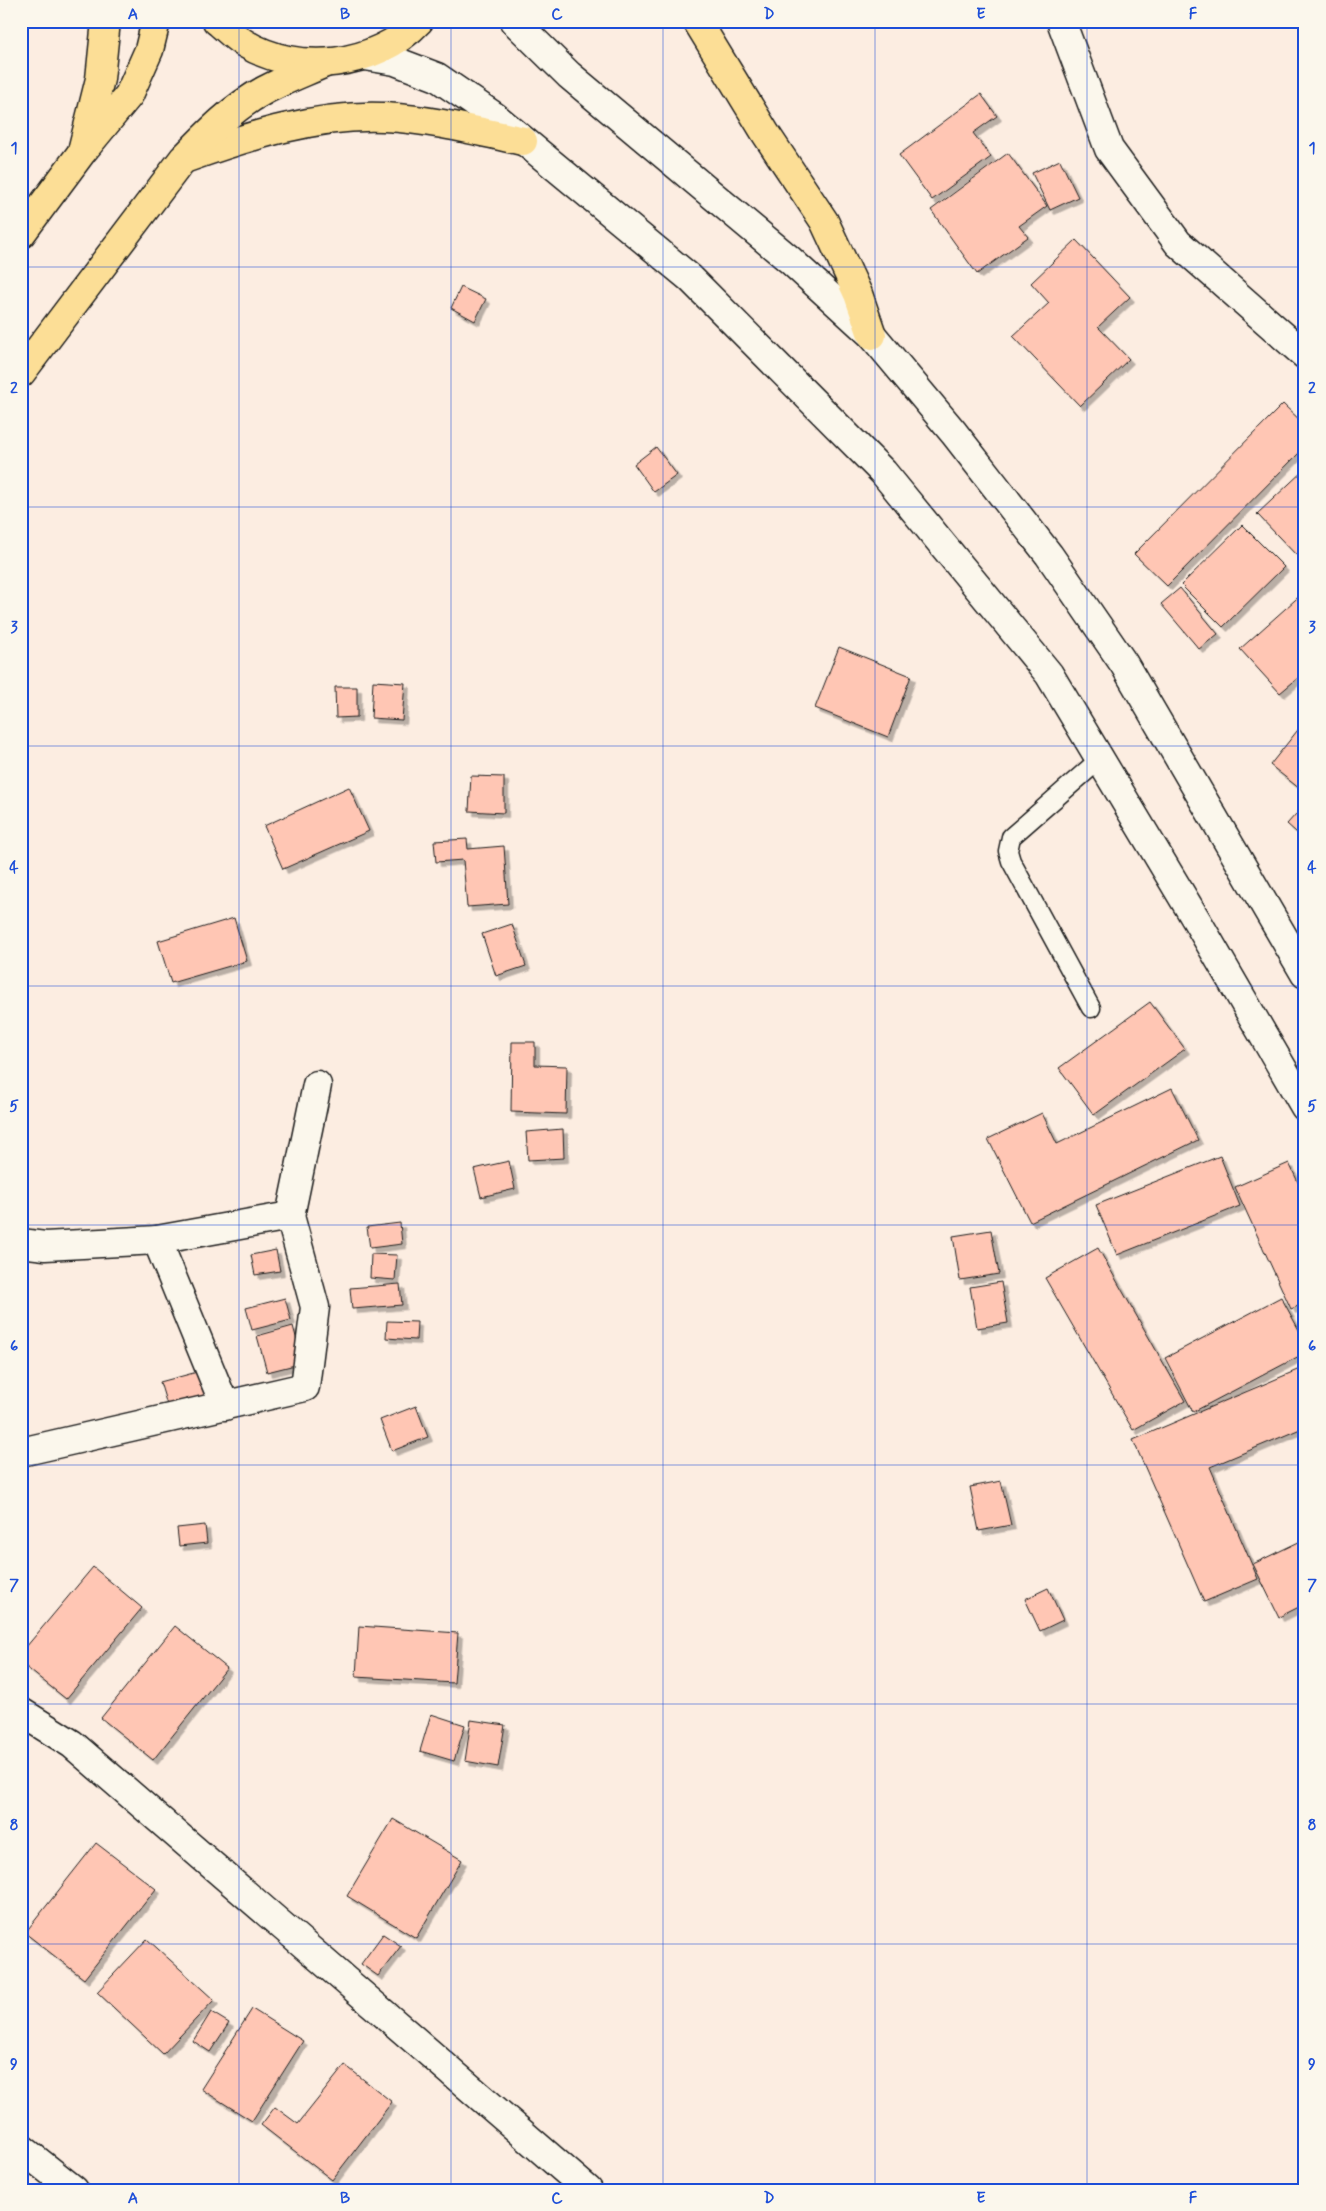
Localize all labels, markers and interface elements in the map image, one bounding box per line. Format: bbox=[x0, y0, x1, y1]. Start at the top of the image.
text: A bbox=[128, 4, 138, 25]
text: B bbox=[340, 4, 350, 25]
text: C bbox=[551, 4, 563, 25]
text: D bbox=[763, 4, 775, 25]
text: E bbox=[976, 4, 986, 25]
text: F bbox=[1189, 4, 1198, 25]
text: 1 bbox=[10, 138, 18, 159]
text: 1 bbox=[1308, 138, 1316, 159]
text: 2 bbox=[10, 378, 18, 399]
text: 2 bbox=[1308, 378, 1316, 399]
text: 3 bbox=[10, 617, 18, 638]
text: 3 bbox=[1308, 617, 1316, 638]
text: 4 bbox=[9, 857, 19, 878]
text: 4 bbox=[1307, 857, 1317, 878]
text: 5 bbox=[9, 1096, 19, 1117]
text: 5 bbox=[1307, 1096, 1317, 1117]
text: 6 bbox=[10, 1336, 18, 1357]
text: 6 bbox=[1308, 1336, 1316, 1357]
text: 7 bbox=[9, 1575, 19, 1596]
text: 7 bbox=[1307, 1575, 1317, 1596]
text: 8 bbox=[9, 1815, 19, 1836]
text: 8 bbox=[1307, 1815, 1317, 1836]
text: 9 bbox=[10, 2054, 18, 2075]
text: 9 bbox=[1308, 2054, 1316, 2075]
text: A bbox=[128, 2188, 138, 2209]
text: B bbox=[340, 2188, 350, 2209]
text: C bbox=[551, 2188, 563, 2209]
text: D bbox=[763, 2188, 775, 2209]
text: E bbox=[976, 2188, 986, 2209]
text: F bbox=[1189, 2188, 1198, 2209]

